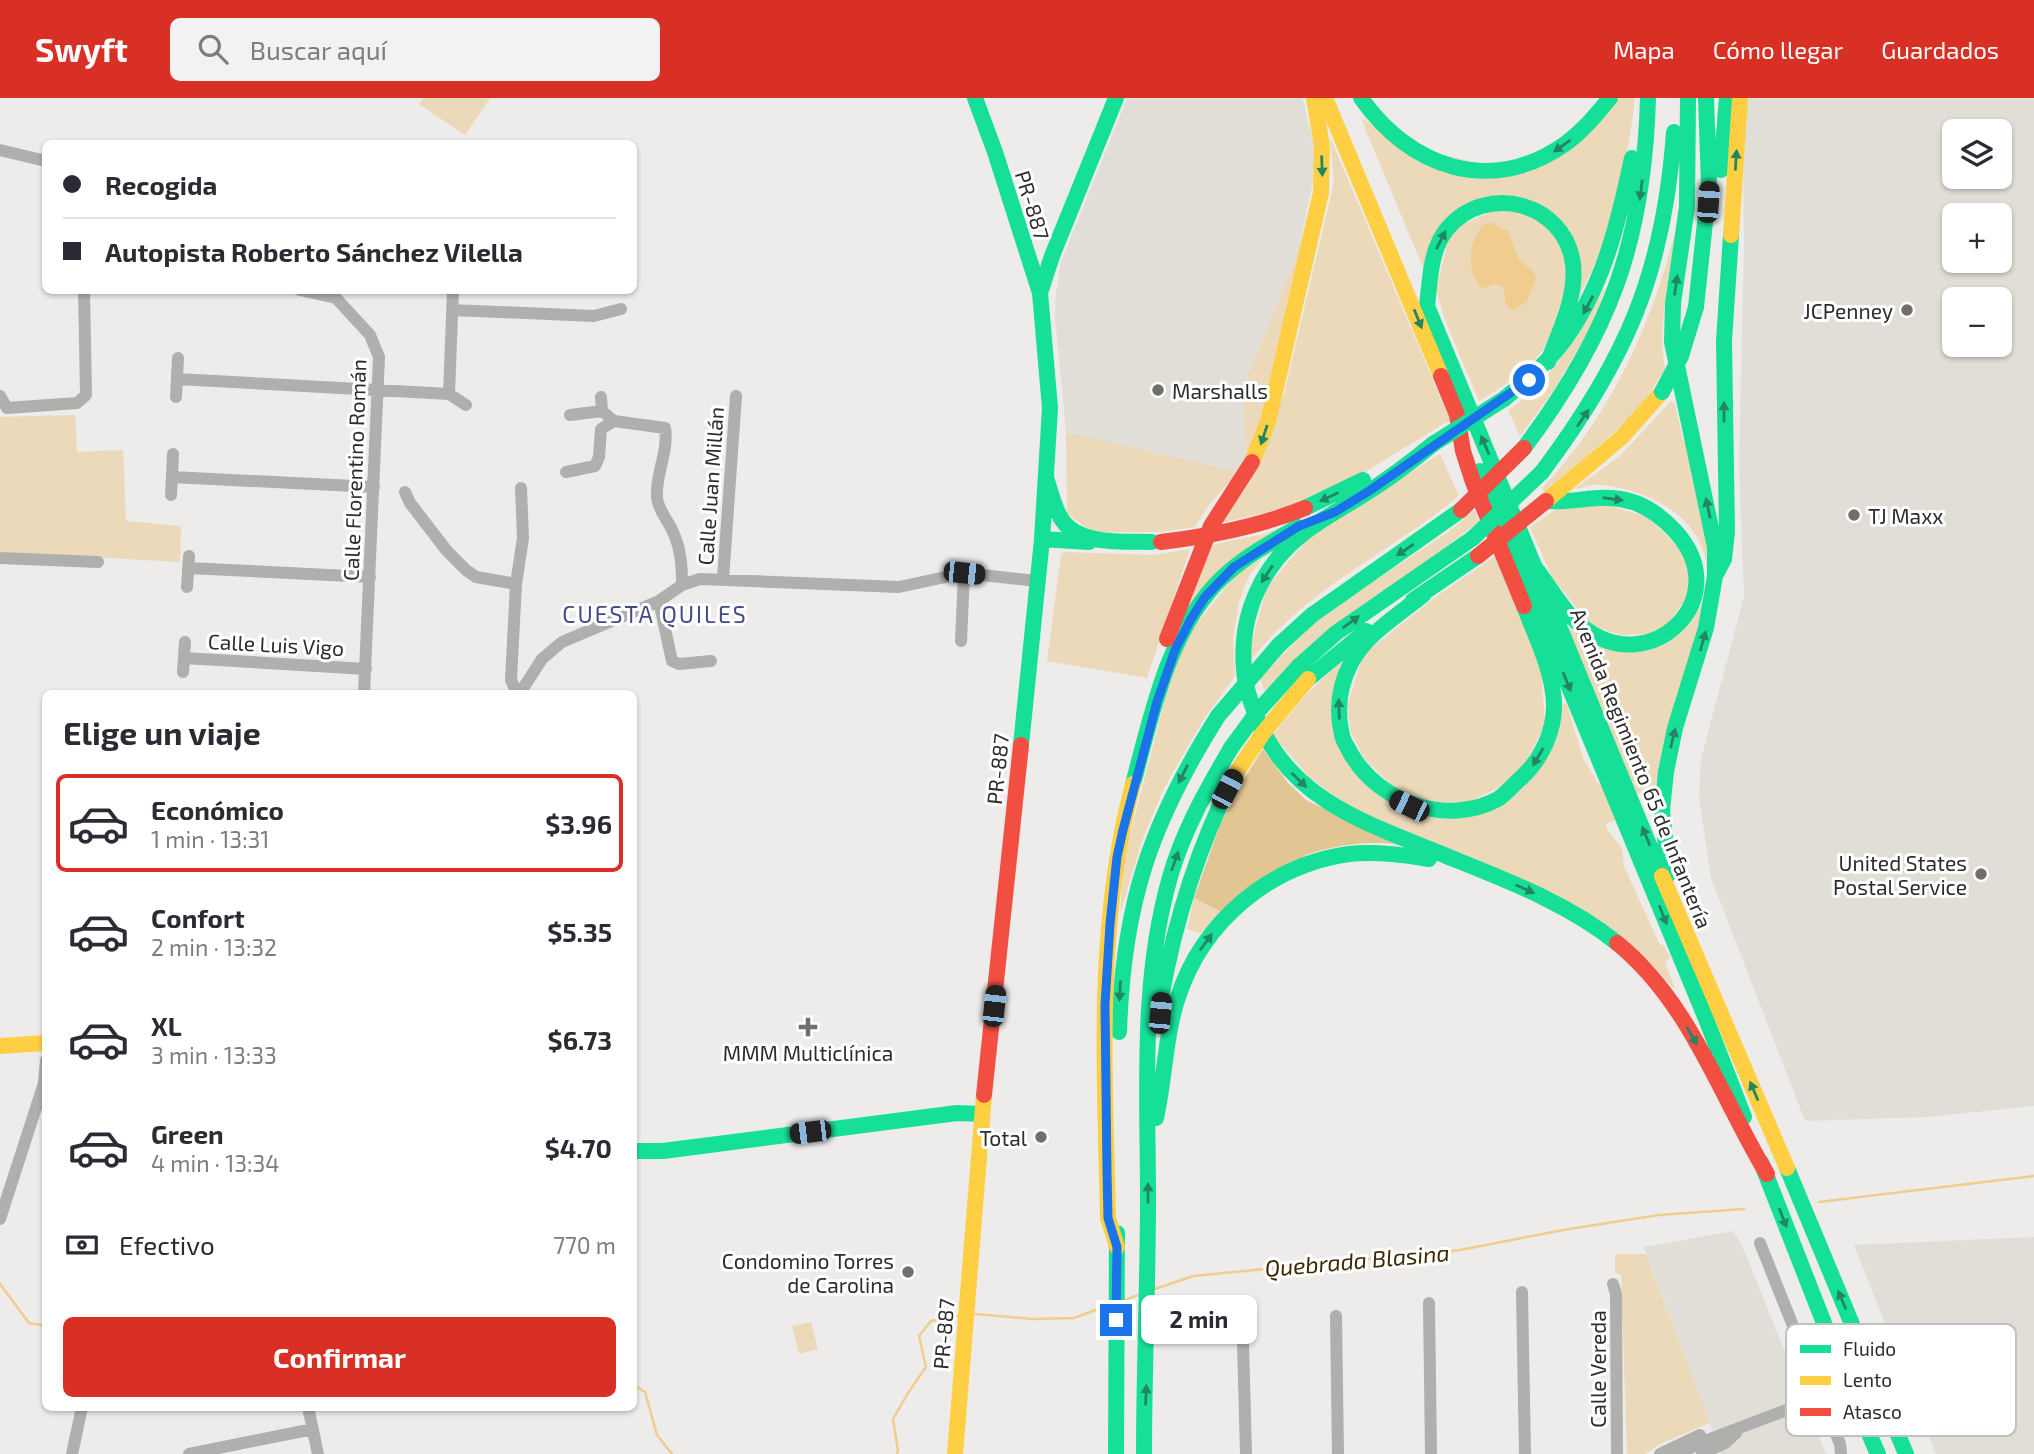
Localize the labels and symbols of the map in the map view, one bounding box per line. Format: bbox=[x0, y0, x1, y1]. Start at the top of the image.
one-way arrow bbox=[1553, 139, 1571, 153]
one-way arrow bbox=[1731, 149, 1742, 171]
one-way arrow bbox=[1317, 155, 1328, 177]
street label: PR-887 bbox=[1011, 167, 1055, 243]
one-way arrow bbox=[1635, 179, 1646, 201]
car bbox=[1697, 180, 1720, 224]
one-way arrow bbox=[1435, 230, 1447, 250]
one-way arrow bbox=[1671, 274, 1682, 296]
one-way arrow bbox=[1583, 295, 1595, 315]
place label: JCPenney bbox=[1804, 298, 1893, 323]
marker: JCPenney bbox=[1899, 302, 1915, 318]
one-way arrow bbox=[1412, 309, 1424, 329]
street label: Calle Florentino Román bbox=[338, 359, 370, 581]
route start bbox=[1513, 364, 1545, 396]
place label: Marshalls bbox=[1172, 378, 1268, 403]
marker: Marshalls bbox=[1150, 382, 1166, 398]
one-way arrow bbox=[1718, 401, 1730, 423]
street label: Calle Juan Millán bbox=[692, 406, 728, 566]
one-way arrow bbox=[1576, 408, 1589, 428]
one-way arrow bbox=[1258, 425, 1269, 446]
one-way arrow bbox=[1479, 434, 1490, 455]
one-way arrow bbox=[1319, 492, 1339, 503]
one-way arrow bbox=[1602, 494, 1624, 505]
one-way arrow bbox=[1702, 497, 1713, 519]
place label: TJ Maxx bbox=[1868, 503, 1943, 528]
marker: TJ Maxx bbox=[1846, 507, 1862, 523]
one-way arrow bbox=[1396, 543, 1415, 556]
car bbox=[943, 560, 986, 586]
one-way arrow bbox=[1261, 564, 1274, 583]
district label: CUESTA QUILES bbox=[562, 600, 748, 628]
street label: Avenida Regimiento 65 de Infantería bbox=[1566, 604, 1718, 932]
one-way arrow bbox=[1342, 616, 1360, 630]
street label: Calle Luis Vigo bbox=[207, 628, 345, 660]
one-way arrow bbox=[1698, 630, 1708, 651]
one-way arrow bbox=[1562, 672, 1573, 693]
one-way arrow bbox=[1333, 698, 1345, 720]
one-way arrow bbox=[1668, 727, 1679, 749]
street label: PR-887 bbox=[981, 732, 1013, 806]
one-way arrow bbox=[1532, 748, 1544, 767]
one-way arrow bbox=[1177, 764, 1188, 784]
car bbox=[1208, 766, 1247, 812]
one-way arrow bbox=[1291, 771, 1308, 788]
car bbox=[1386, 787, 1433, 825]
one-way arrow bbox=[1640, 826, 1652, 846]
place label: United States Postal Service bbox=[1833, 850, 1967, 899]
one-way arrow bbox=[1170, 851, 1181, 872]
marker: United States Postal Service bbox=[1973, 866, 1989, 882]
one-way arrow bbox=[1515, 883, 1535, 895]
one-way arrow bbox=[1657, 905, 1669, 925]
one-way arrow bbox=[1199, 933, 1213, 951]
one-way arrow bbox=[1115, 980, 1126, 1002]
car bbox=[982, 984, 1007, 1028]
car bbox=[1148, 991, 1173, 1035]
marker: MMM Multiclínica bbox=[798, 1017, 818, 1037]
one-way arrow bbox=[1685, 1026, 1697, 1046]
place label: MMM Multiclínica bbox=[723, 1040, 893, 1065]
one-way arrow bbox=[1748, 1080, 1759, 1101]
car bbox=[788, 1119, 833, 1145]
place label: Total bbox=[979, 1125, 1028, 1150]
marker: Total bbox=[1033, 1129, 1049, 1145]
one-way arrow bbox=[1142, 1182, 1154, 1204]
one-way arrow bbox=[1778, 1207, 1789, 1228]
water label: Quebrada Blasina bbox=[1263, 1238, 1451, 1282]
place label: Condomino Torres de Carolina bbox=[722, 1248, 894, 1297]
marker: Condomino Torres de Carolina bbox=[900, 1264, 916, 1280]
one-way arrow bbox=[1836, 1290, 1847, 1311]
callout: 2 min bbox=[1140, 1296, 1256, 1344]
street label: PR-887 bbox=[927, 1297, 959, 1370]
route end bbox=[1100, 1304, 1132, 1336]
street label: Calle Vereda bbox=[1585, 1310, 1610, 1428]
legend bbox=[1786, 1324, 2016, 1436]
text: Fluido bbox=[1843, 1337, 1896, 1360]
text: Lento bbox=[1843, 1368, 1892, 1391]
one-way arrow bbox=[1140, 1384, 1151, 1406]
text: Atasco bbox=[1843, 1400, 1902, 1423]

